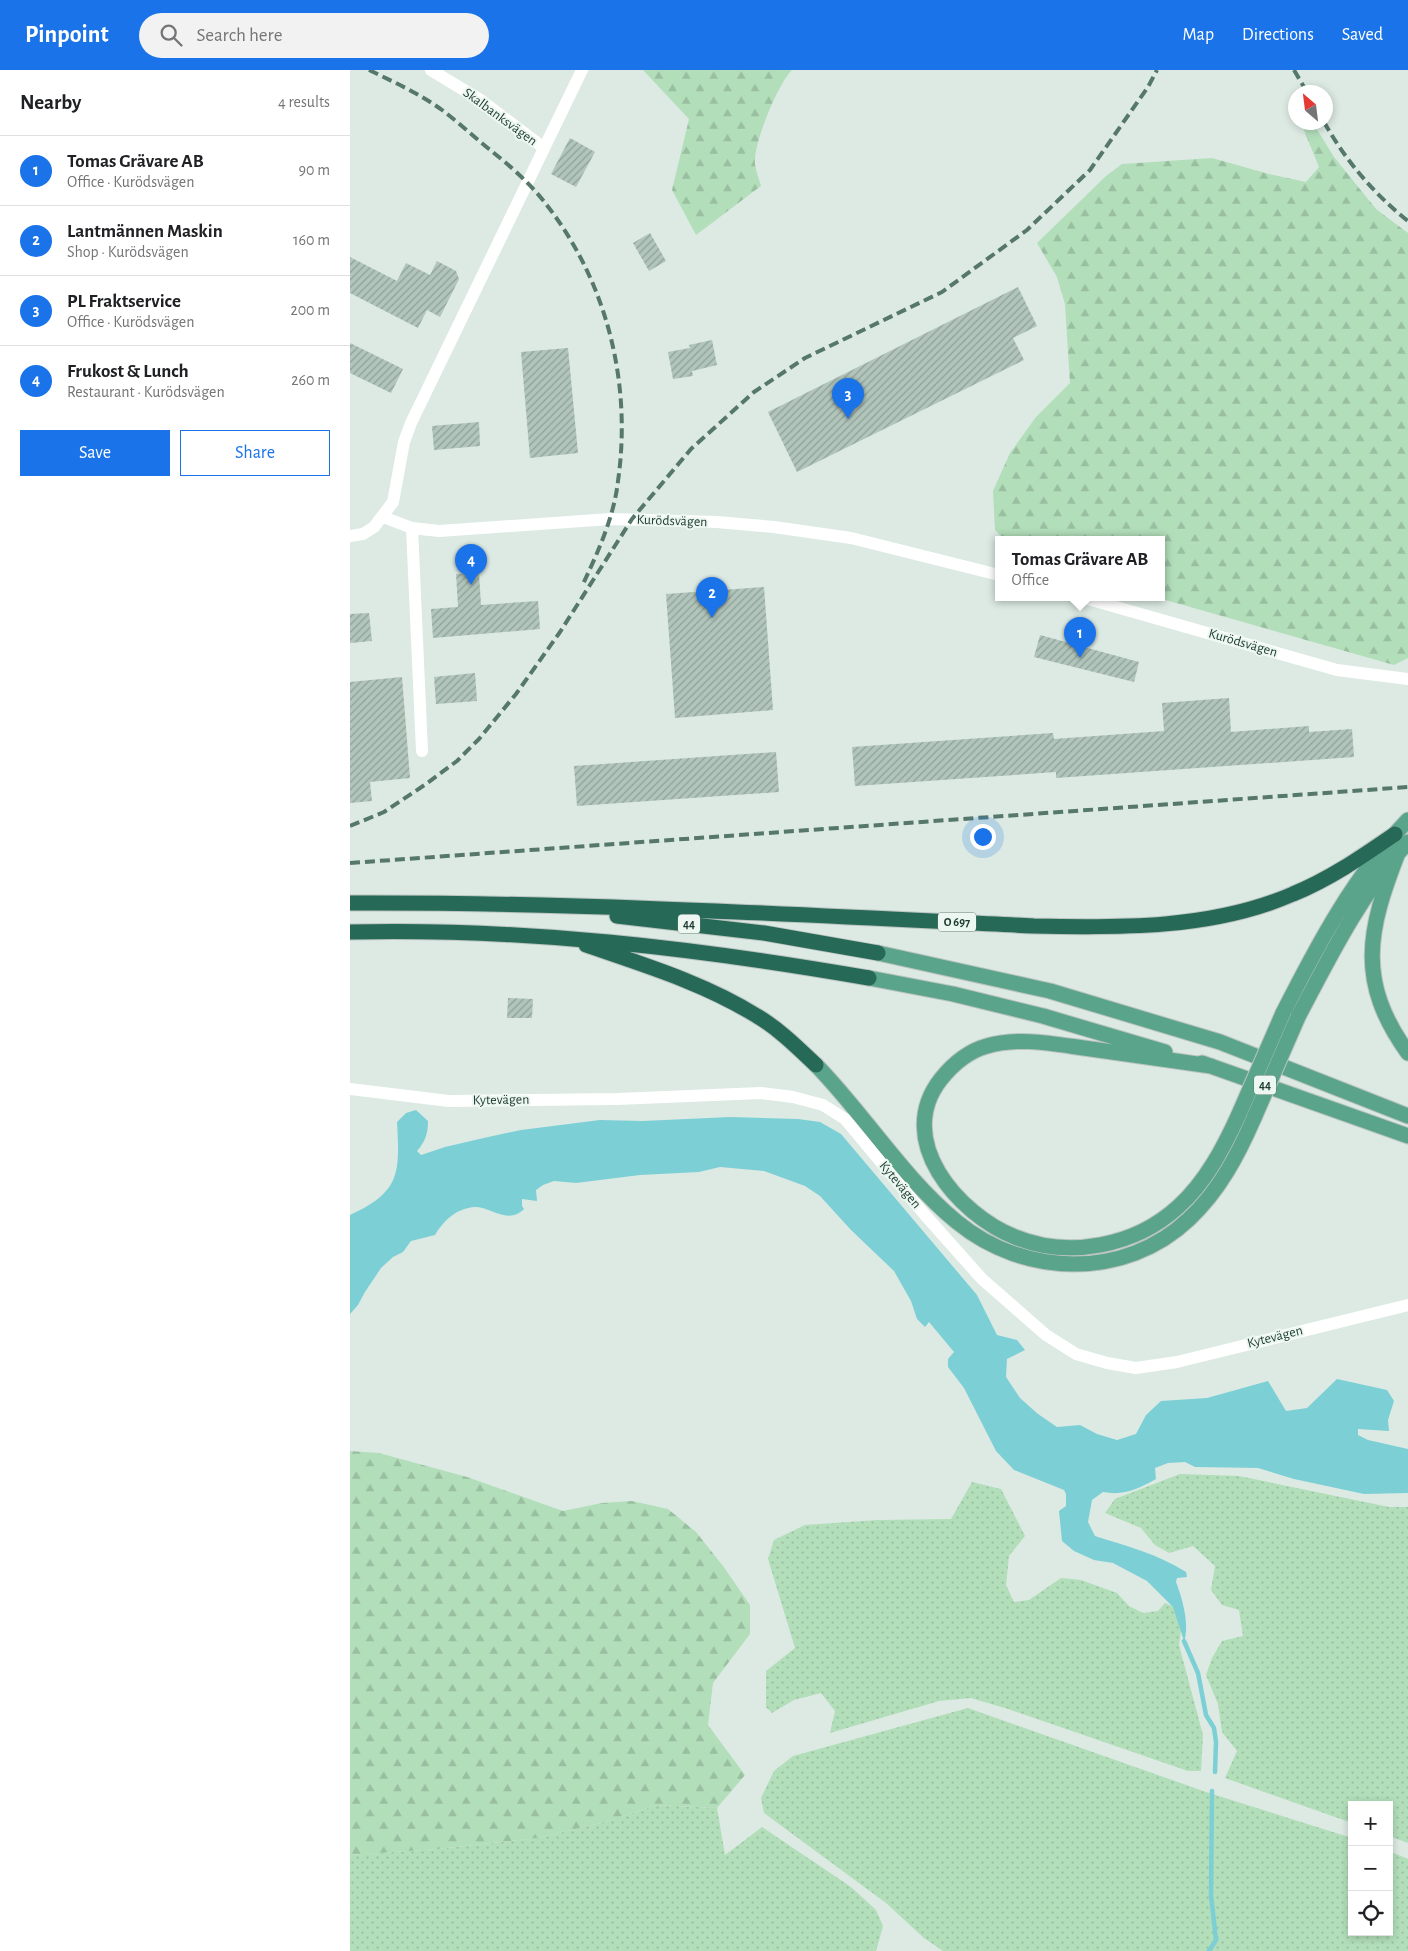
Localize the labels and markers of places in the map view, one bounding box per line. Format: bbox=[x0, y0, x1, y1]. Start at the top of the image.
pin: 3 bbox=[832, 378, 864, 419]
pin: 4 bbox=[455, 544, 487, 585]
pin: 2 bbox=[696, 577, 728, 618]
pin: 1 bbox=[1064, 617, 1096, 658]

